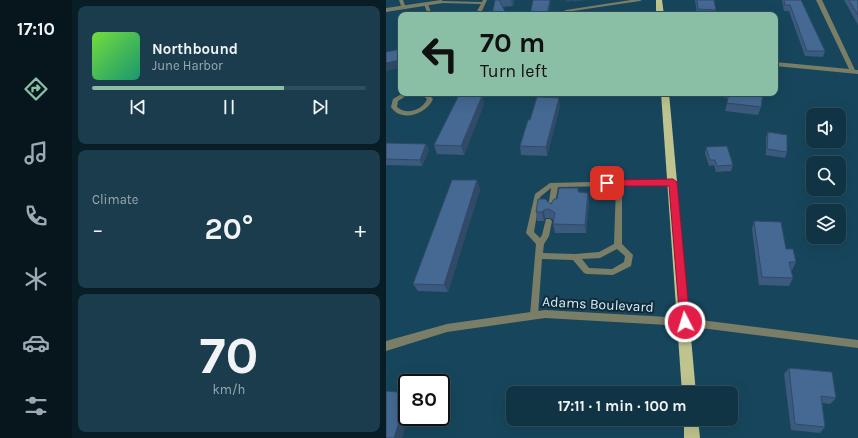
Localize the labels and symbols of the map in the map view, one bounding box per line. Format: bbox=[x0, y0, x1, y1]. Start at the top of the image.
pin bbox=[590, 166, 624, 200]
street label: Adams Boulevard bbox=[542, 293, 654, 316]
position arrow bbox=[664, 301, 706, 343]
speed limit sign: 80 bbox=[398, 374, 450, 426]

